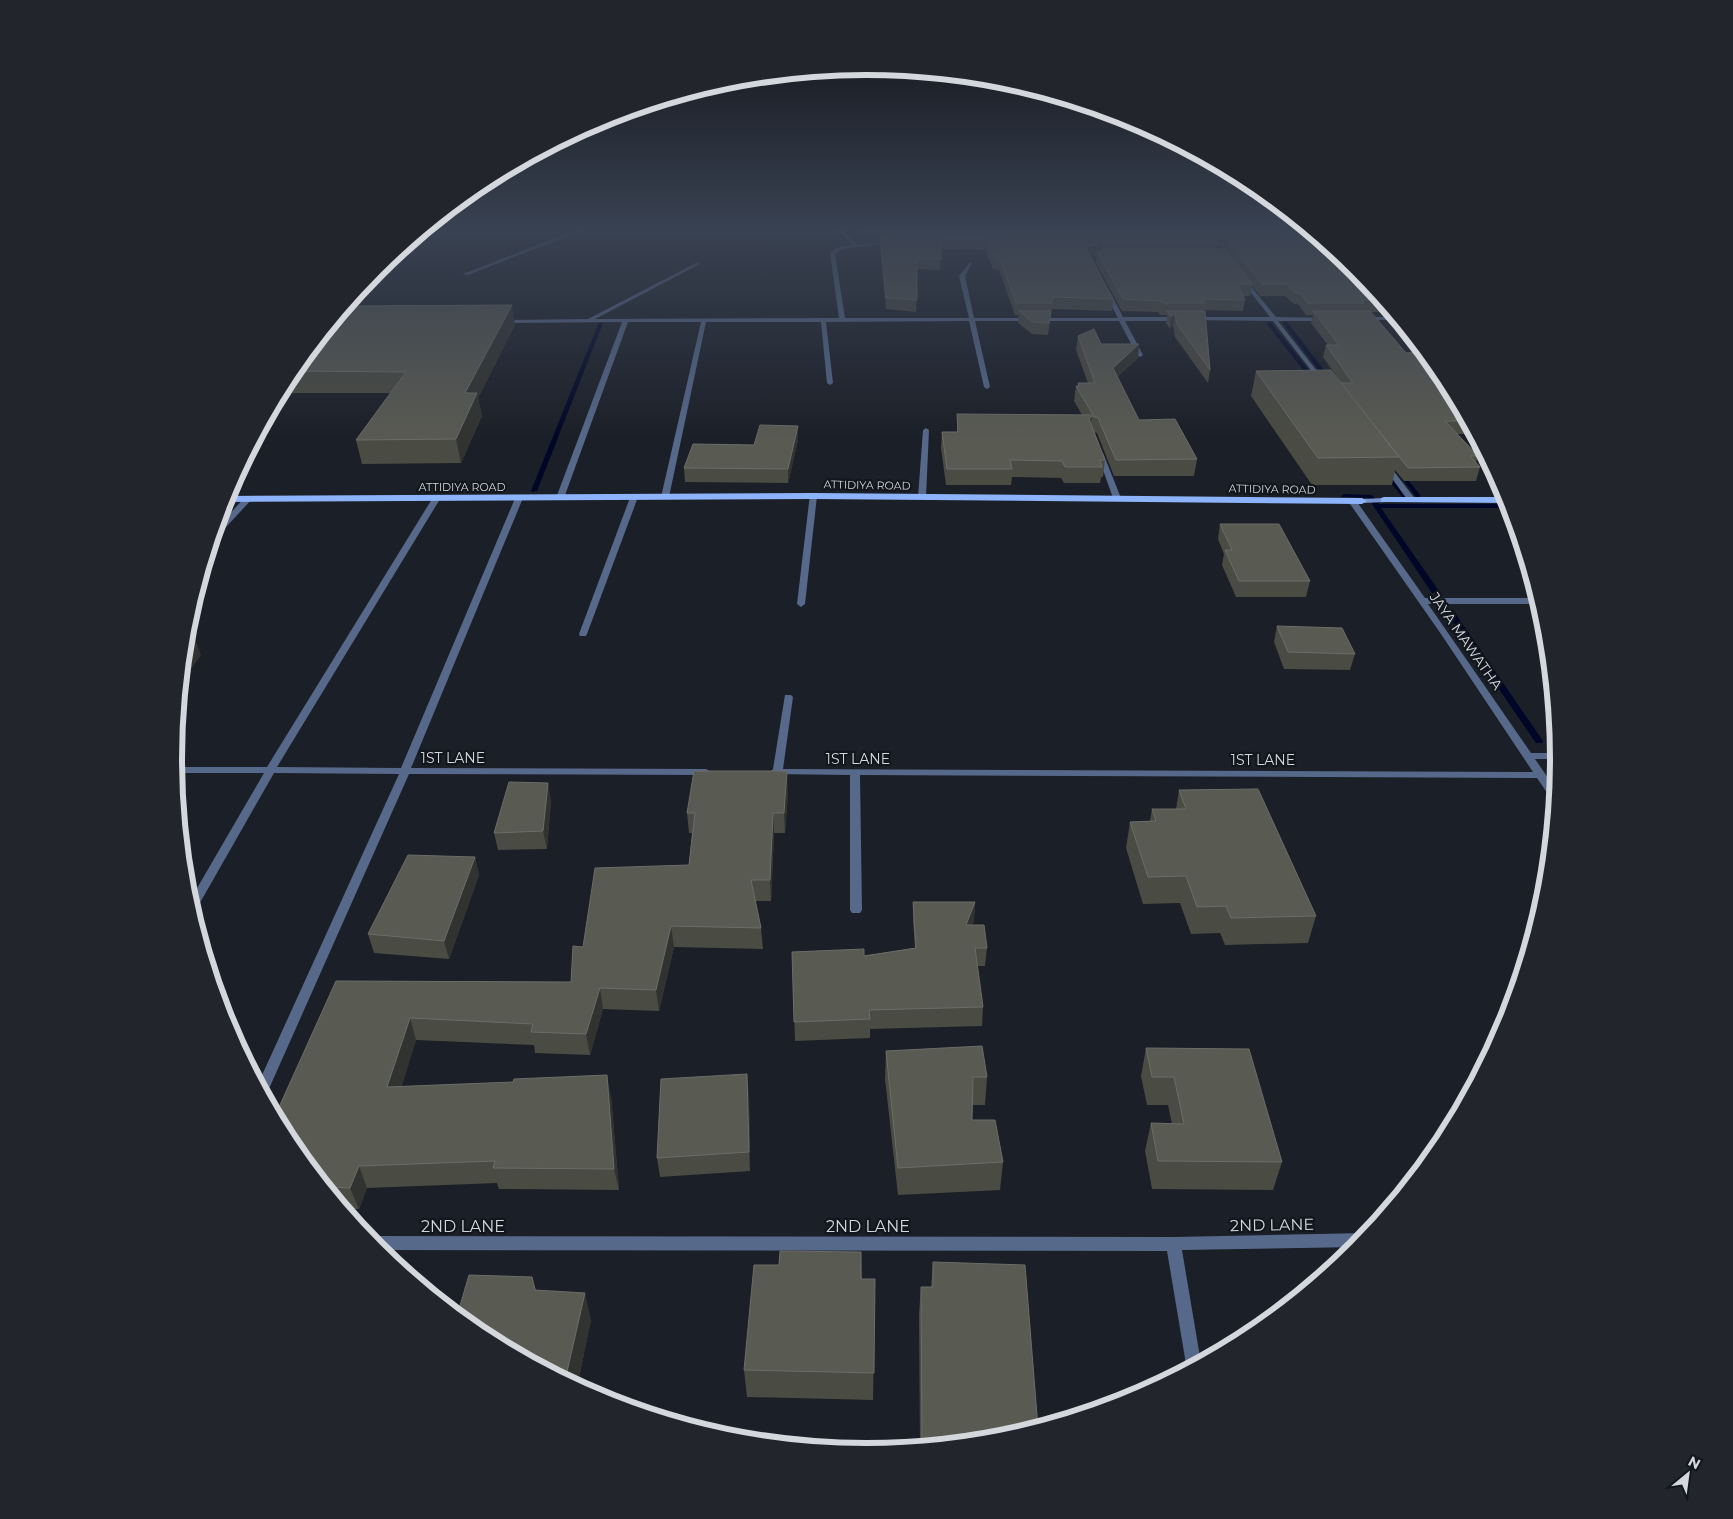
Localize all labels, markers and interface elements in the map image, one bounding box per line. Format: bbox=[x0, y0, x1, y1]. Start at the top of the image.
street label: ATTIDIYA ROAD bbox=[823, 477, 911, 493]
street label: ATTIDIYA ROAD bbox=[418, 480, 506, 494]
street label: ATTIDIYA ROAD bbox=[1228, 481, 1316, 497]
street label: JAYA MAWATHA bbox=[1425, 588, 1507, 694]
street label: 1ST LANE bbox=[421, 749, 485, 767]
street label: 1ST LANE bbox=[826, 750, 890, 768]
street label: 1ST LANE bbox=[1231, 751, 1295, 769]
street label: 2ND LANE bbox=[1230, 1215, 1314, 1235]
street label: 2ND LANE bbox=[421, 1217, 505, 1236]
street label: 2ND LANE bbox=[826, 1217, 910, 1236]
north arrow bbox=[1663, 1449, 1713, 1499]
text: N bbox=[1685, 1452, 1704, 1473]

